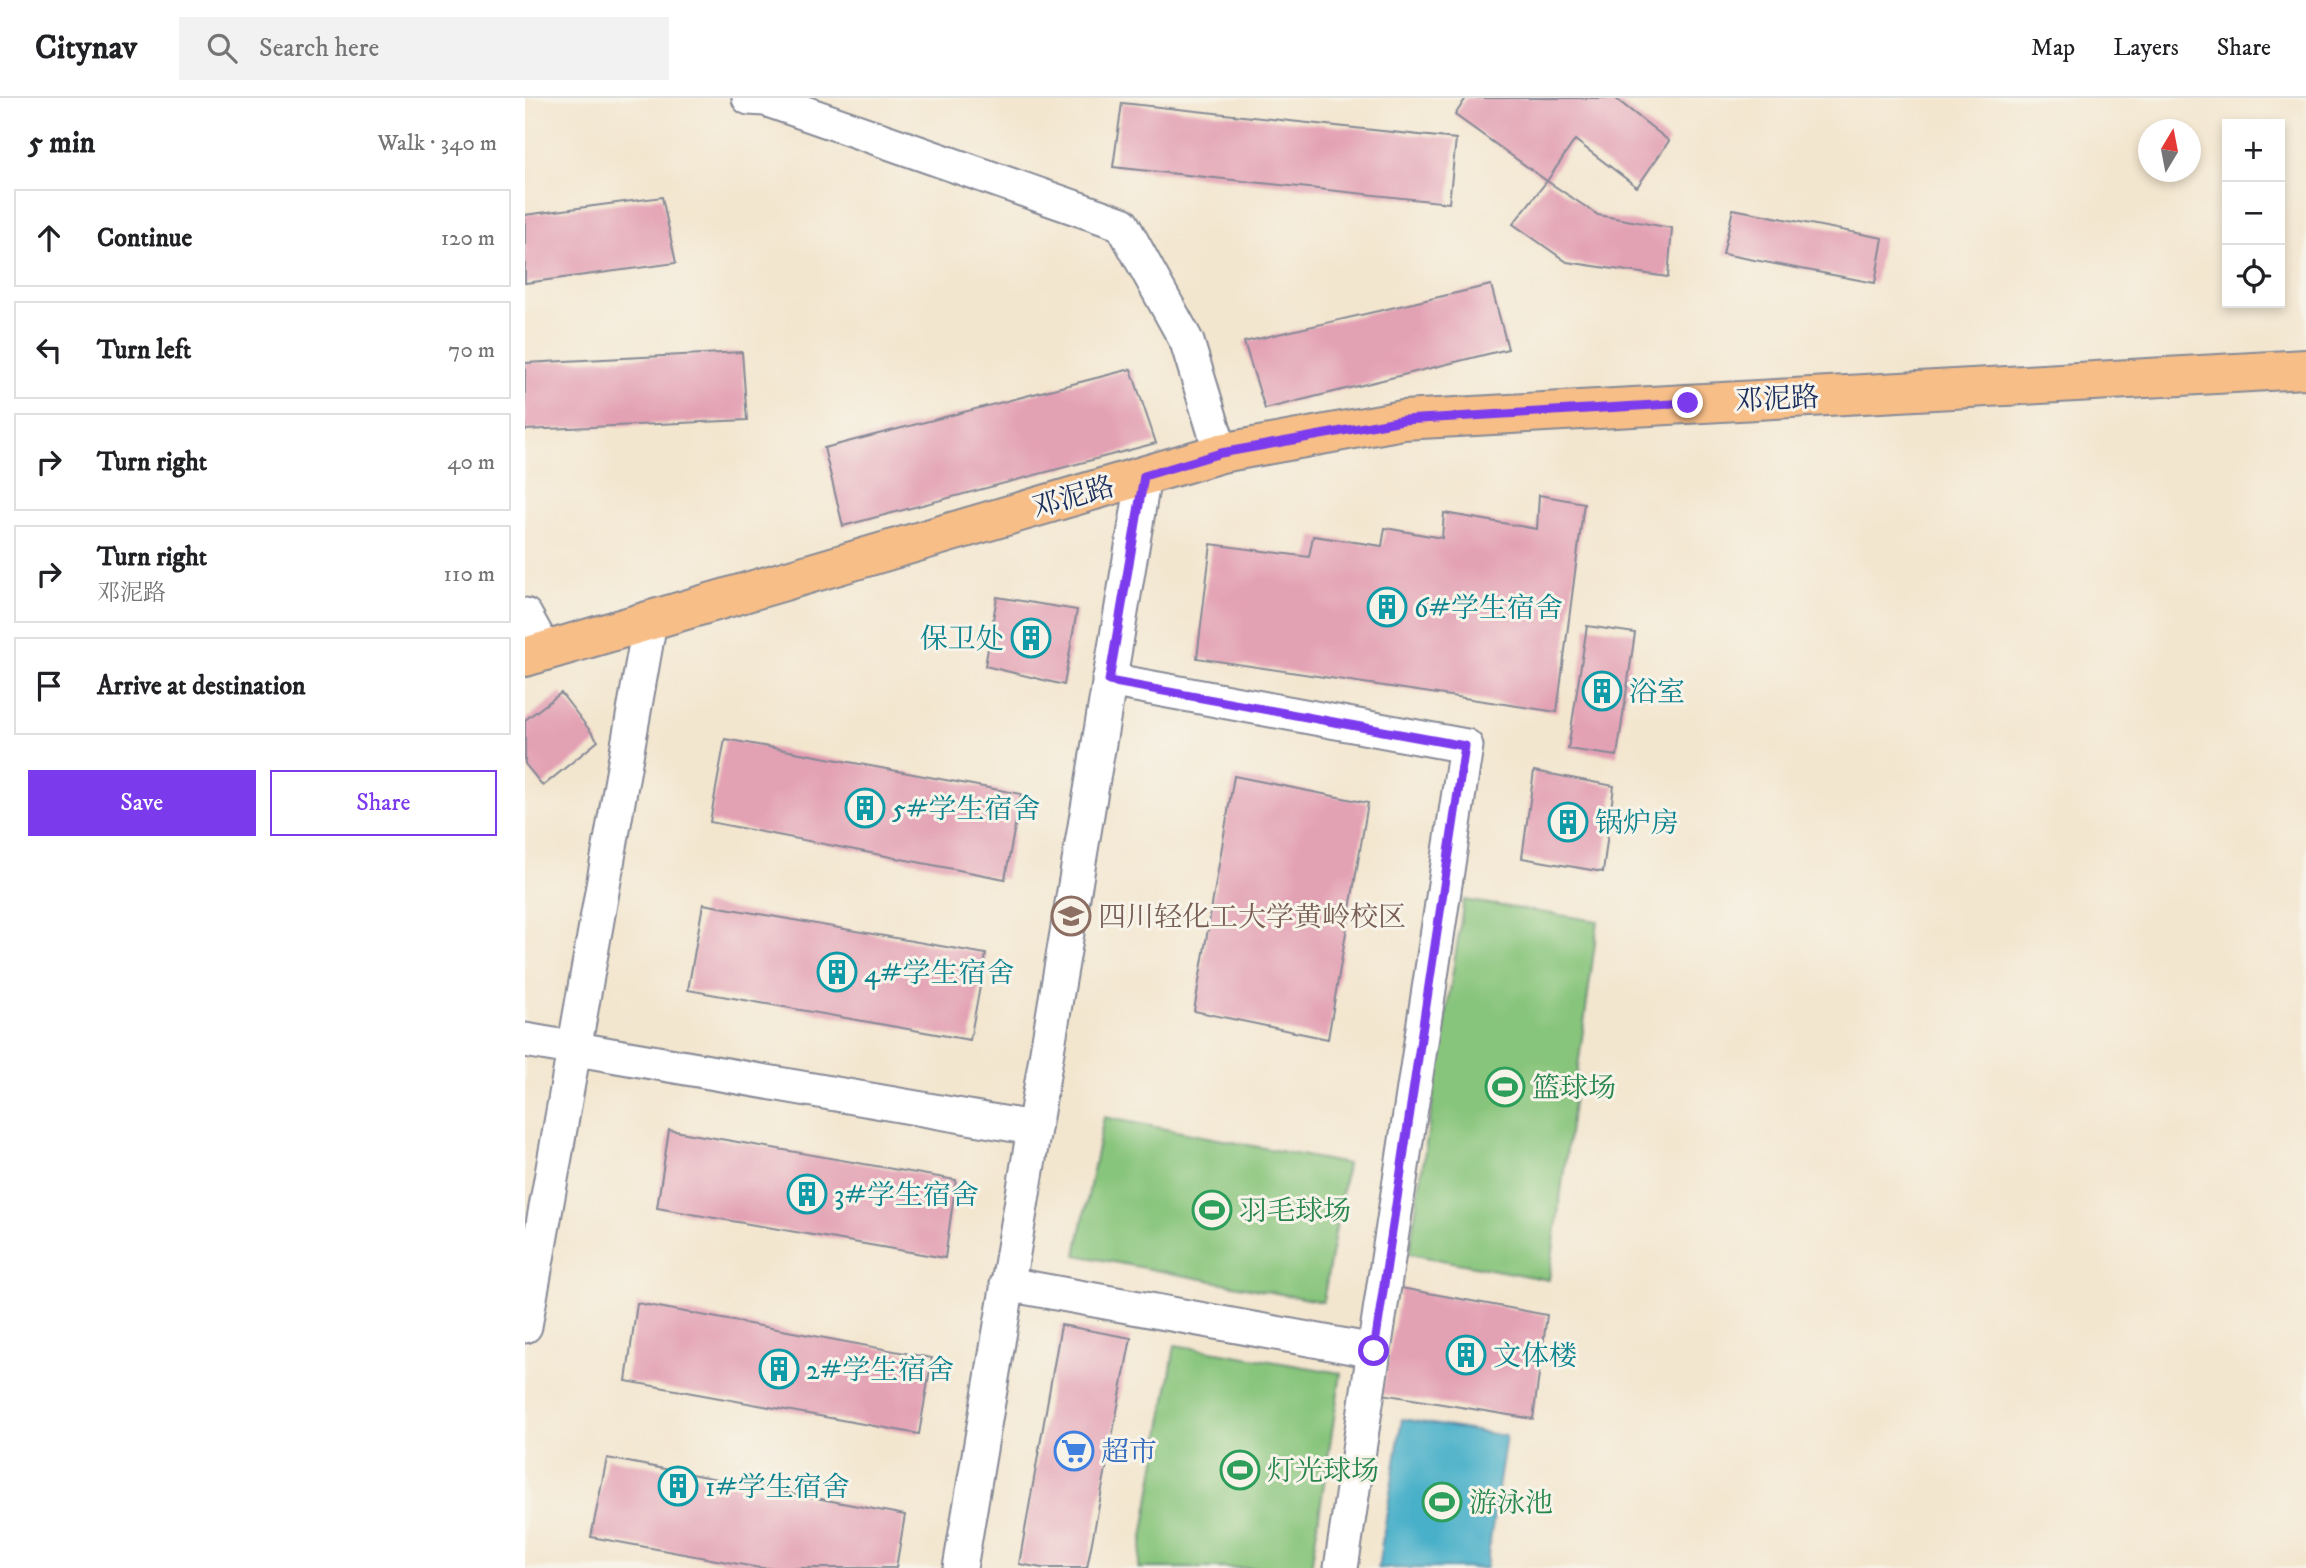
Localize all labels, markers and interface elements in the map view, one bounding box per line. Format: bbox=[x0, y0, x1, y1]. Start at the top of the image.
search box bbox=[179, 17, 669, 80]
text: Citynav bbox=[35, 28, 137, 69]
icon: search bbox=[203, 29, 241, 67]
text: Search here bbox=[259, 32, 379, 65]
text: Map bbox=[2031, 33, 2075, 63]
text: Layers bbox=[2113, 33, 2179, 63]
text: Share bbox=[2217, 33, 2271, 63]
north arrow bbox=[2138, 119, 2201, 182]
map controls bbox=[2222, 119, 2285, 308]
button: + bbox=[2222, 119, 2285, 182]
text: 5 min bbox=[28, 125, 95, 162]
text: Walk · 340 m bbox=[377, 129, 497, 158]
button: − bbox=[2222, 182, 2285, 245]
icon: ahead bbox=[30, 219, 68, 257]
text: Continue bbox=[97, 222, 192, 255]
text: 120 m bbox=[441, 224, 495, 253]
button: locate bbox=[2222, 245, 2285, 308]
icon: left bbox=[30, 331, 68, 369]
text: Turn left bbox=[97, 334, 191, 367]
text: 70 m bbox=[448, 336, 495, 365]
street label: 邓泥路 bbox=[1734, 380, 1820, 419]
route end bbox=[1672, 387, 1703, 418]
icon: right bbox=[30, 443, 68, 481]
text: Turn right bbox=[97, 446, 207, 479]
text: 40 m bbox=[447, 448, 495, 477]
street label: 邓泥路 bbox=[1028, 469, 1119, 526]
text: Turn right bbox=[97, 541, 207, 574]
icon: right bbox=[30, 555, 68, 593]
text: 110 m bbox=[444, 560, 495, 589]
text: 邓泥路 bbox=[97, 579, 166, 608]
building icon: 6#学生宿舍 bbox=[1366, 586, 1408, 628]
place label: 6#学生宿舍 bbox=[1414, 591, 1563, 626]
building icon: 保卫处 bbox=[1010, 617, 1052, 659]
place label: 保卫处 bbox=[920, 622, 1004, 657]
icon: arrive bbox=[30, 667, 68, 705]
text: Arrive at destination bbox=[97, 670, 306, 703]
building icon: 浴室 bbox=[1581, 670, 1623, 712]
place label: 浴室 bbox=[1629, 675, 1685, 710]
button: Save bbox=[28, 770, 256, 836]
button: Share bbox=[270, 770, 497, 836]
building icon: 5#学生宿舍 bbox=[844, 787, 886, 829]
place label: 5#学生宿舍 bbox=[892, 792, 1040, 827]
building icon: 锅炉房 bbox=[1547, 801, 1589, 843]
place label: 锅炉房 bbox=[1595, 806, 1679, 841]
school or university icon: 四川轻化工大学黄岭校区 bbox=[1050, 895, 1092, 937]
place label: 四川轻化工大学黄岭校区 bbox=[1098, 900, 1406, 935]
building icon: 4#学生宿舍 bbox=[816, 951, 858, 993]
place label: 4#学生宿舍 bbox=[864, 956, 1015, 991]
sports icon: 篮球场 bbox=[1484, 1066, 1526, 1108]
place label: 篮球场 bbox=[1532, 1071, 1616, 1106]
building icon: 3#学生宿舍 bbox=[786, 1173, 828, 1215]
place label: 3#学生宿舍 bbox=[834, 1178, 979, 1213]
sports icon: 羽毛球场 bbox=[1191, 1189, 1233, 1231]
place label: 羽毛球场 bbox=[1239, 1194, 1351, 1229]
building icon: 文体楼 bbox=[1445, 1334, 1487, 1376]
route start bbox=[1358, 1335, 1389, 1366]
place label: 文体楼 bbox=[1493, 1339, 1577, 1374]
building icon: 2#学生宿舍 bbox=[758, 1348, 800, 1390]
place label: 2#学生宿舍 bbox=[806, 1353, 954, 1388]
supermarket icon: 超市 bbox=[1053, 1430, 1095, 1472]
place label: 超市 bbox=[1101, 1435, 1157, 1470]
sports icon: 灯光球场 bbox=[1219, 1449, 1261, 1491]
place label: 灯光球场 bbox=[1267, 1454, 1379, 1489]
building icon: 1#学生宿舍 bbox=[657, 1465, 699, 1507]
place label: 1#学生宿舍 bbox=[705, 1470, 850, 1505]
sports icon: 游泳池 bbox=[1421, 1481, 1463, 1523]
place label: 游泳池 bbox=[1469, 1486, 1553, 1521]

